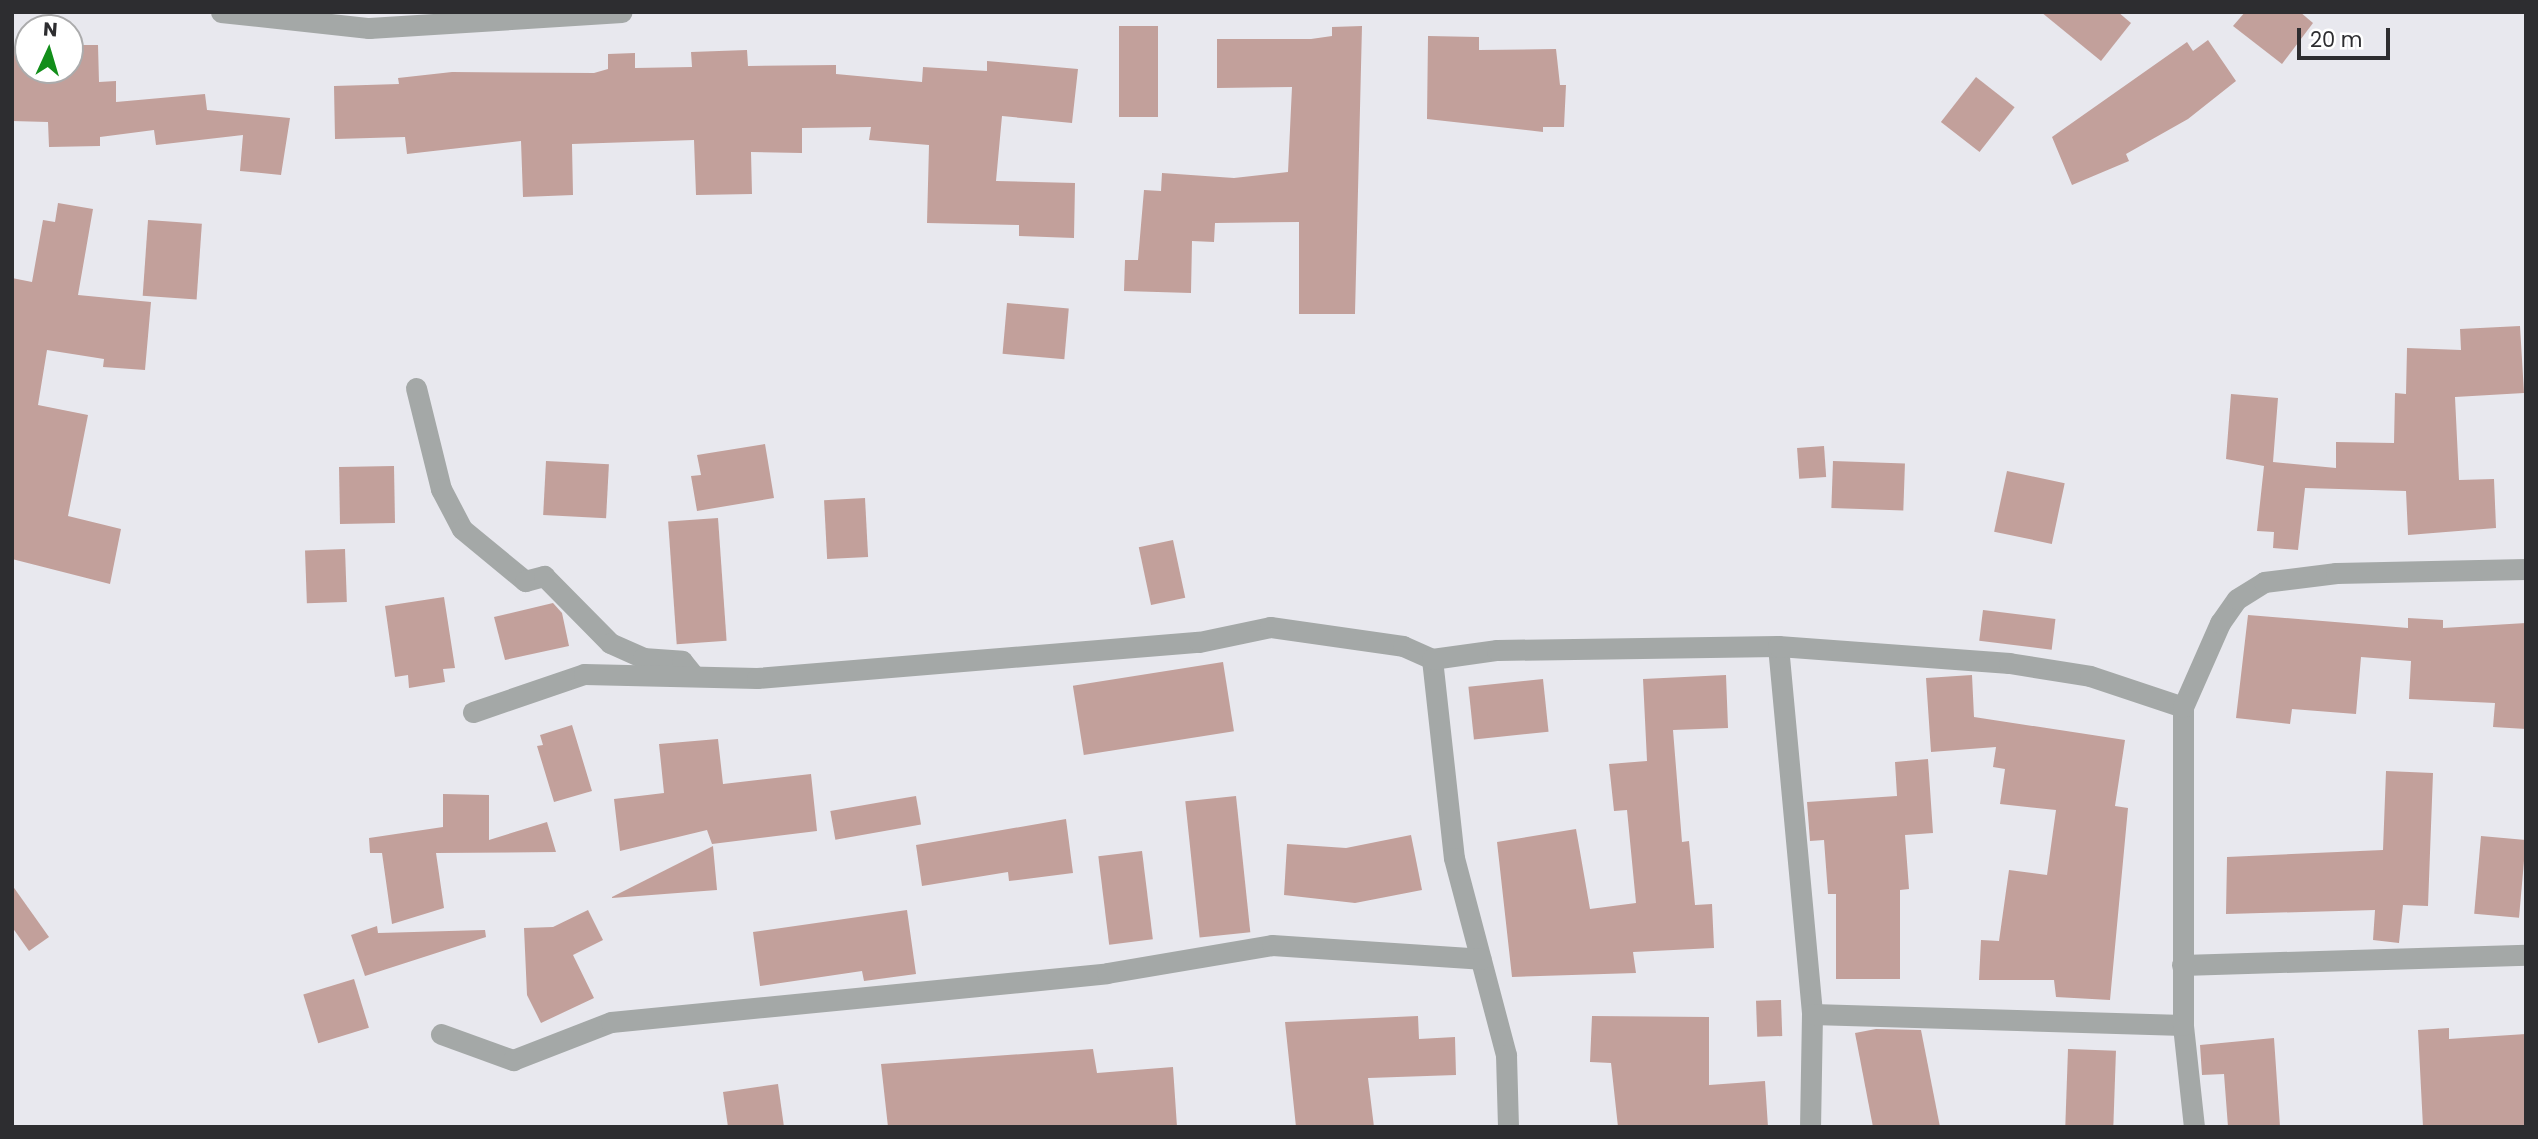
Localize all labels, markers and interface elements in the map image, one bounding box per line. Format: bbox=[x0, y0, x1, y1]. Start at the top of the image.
north arrow bbox=[14, 14, 84, 84]
scale bar bbox=[2300, 14, 2393, 58]
text: N bbox=[42, 16, 58, 44]
text: 20 m bbox=[2310, 25, 2363, 54]

